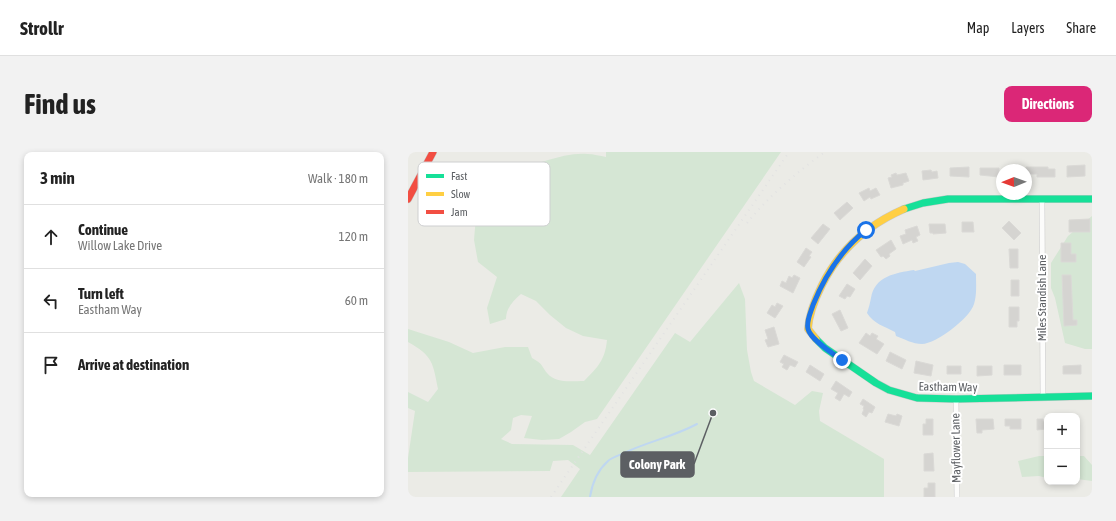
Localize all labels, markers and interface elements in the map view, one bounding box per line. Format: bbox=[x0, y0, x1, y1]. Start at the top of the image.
text: Strollr bbox=[20, 17, 64, 39]
text: Map bbox=[967, 20, 989, 36]
text: Layers bbox=[1011, 20, 1044, 36]
text: Share bbox=[1066, 20, 1096, 36]
button: Directions bbox=[1004, 86, 1092, 122]
text: Find us bbox=[24, 88, 96, 120]
legend bbox=[418, 162, 550, 226]
north arrow bbox=[996, 164, 1032, 200]
text: 3 min bbox=[40, 168, 75, 188]
text: Fast bbox=[451, 170, 467, 182]
text: Walk · 180 m bbox=[308, 171, 368, 186]
text: Slow bbox=[451, 188, 470, 200]
text: Jam bbox=[451, 206, 468, 218]
text: Continue bbox=[78, 221, 128, 238]
route start bbox=[857, 221, 875, 239]
icon: ahead bbox=[40, 226, 62, 248]
text: 120 m bbox=[339, 229, 368, 244]
text: Willow Lake Drive bbox=[78, 238, 162, 253]
street label: Miles Standish Lane bbox=[1035, 255, 1049, 341]
text: Turn left bbox=[78, 285, 124, 302]
icon: left bbox=[40, 290, 62, 312]
text: 60 m bbox=[345, 293, 368, 308]
text: Eastham Way bbox=[78, 302, 142, 317]
route end bbox=[833, 351, 851, 369]
icon: arrive bbox=[40, 354, 62, 376]
text: Arrive at destination bbox=[78, 356, 189, 373]
street label: Eastham Way bbox=[918, 379, 978, 395]
street label: Mayflower Lane bbox=[948, 413, 964, 483]
map controls bbox=[1044, 413, 1080, 485]
button: + bbox=[1044, 413, 1080, 449]
button: − bbox=[1044, 449, 1080, 485]
callout: Colony Park bbox=[621, 452, 694, 477]
text: Colony Park bbox=[629, 457, 686, 472]

